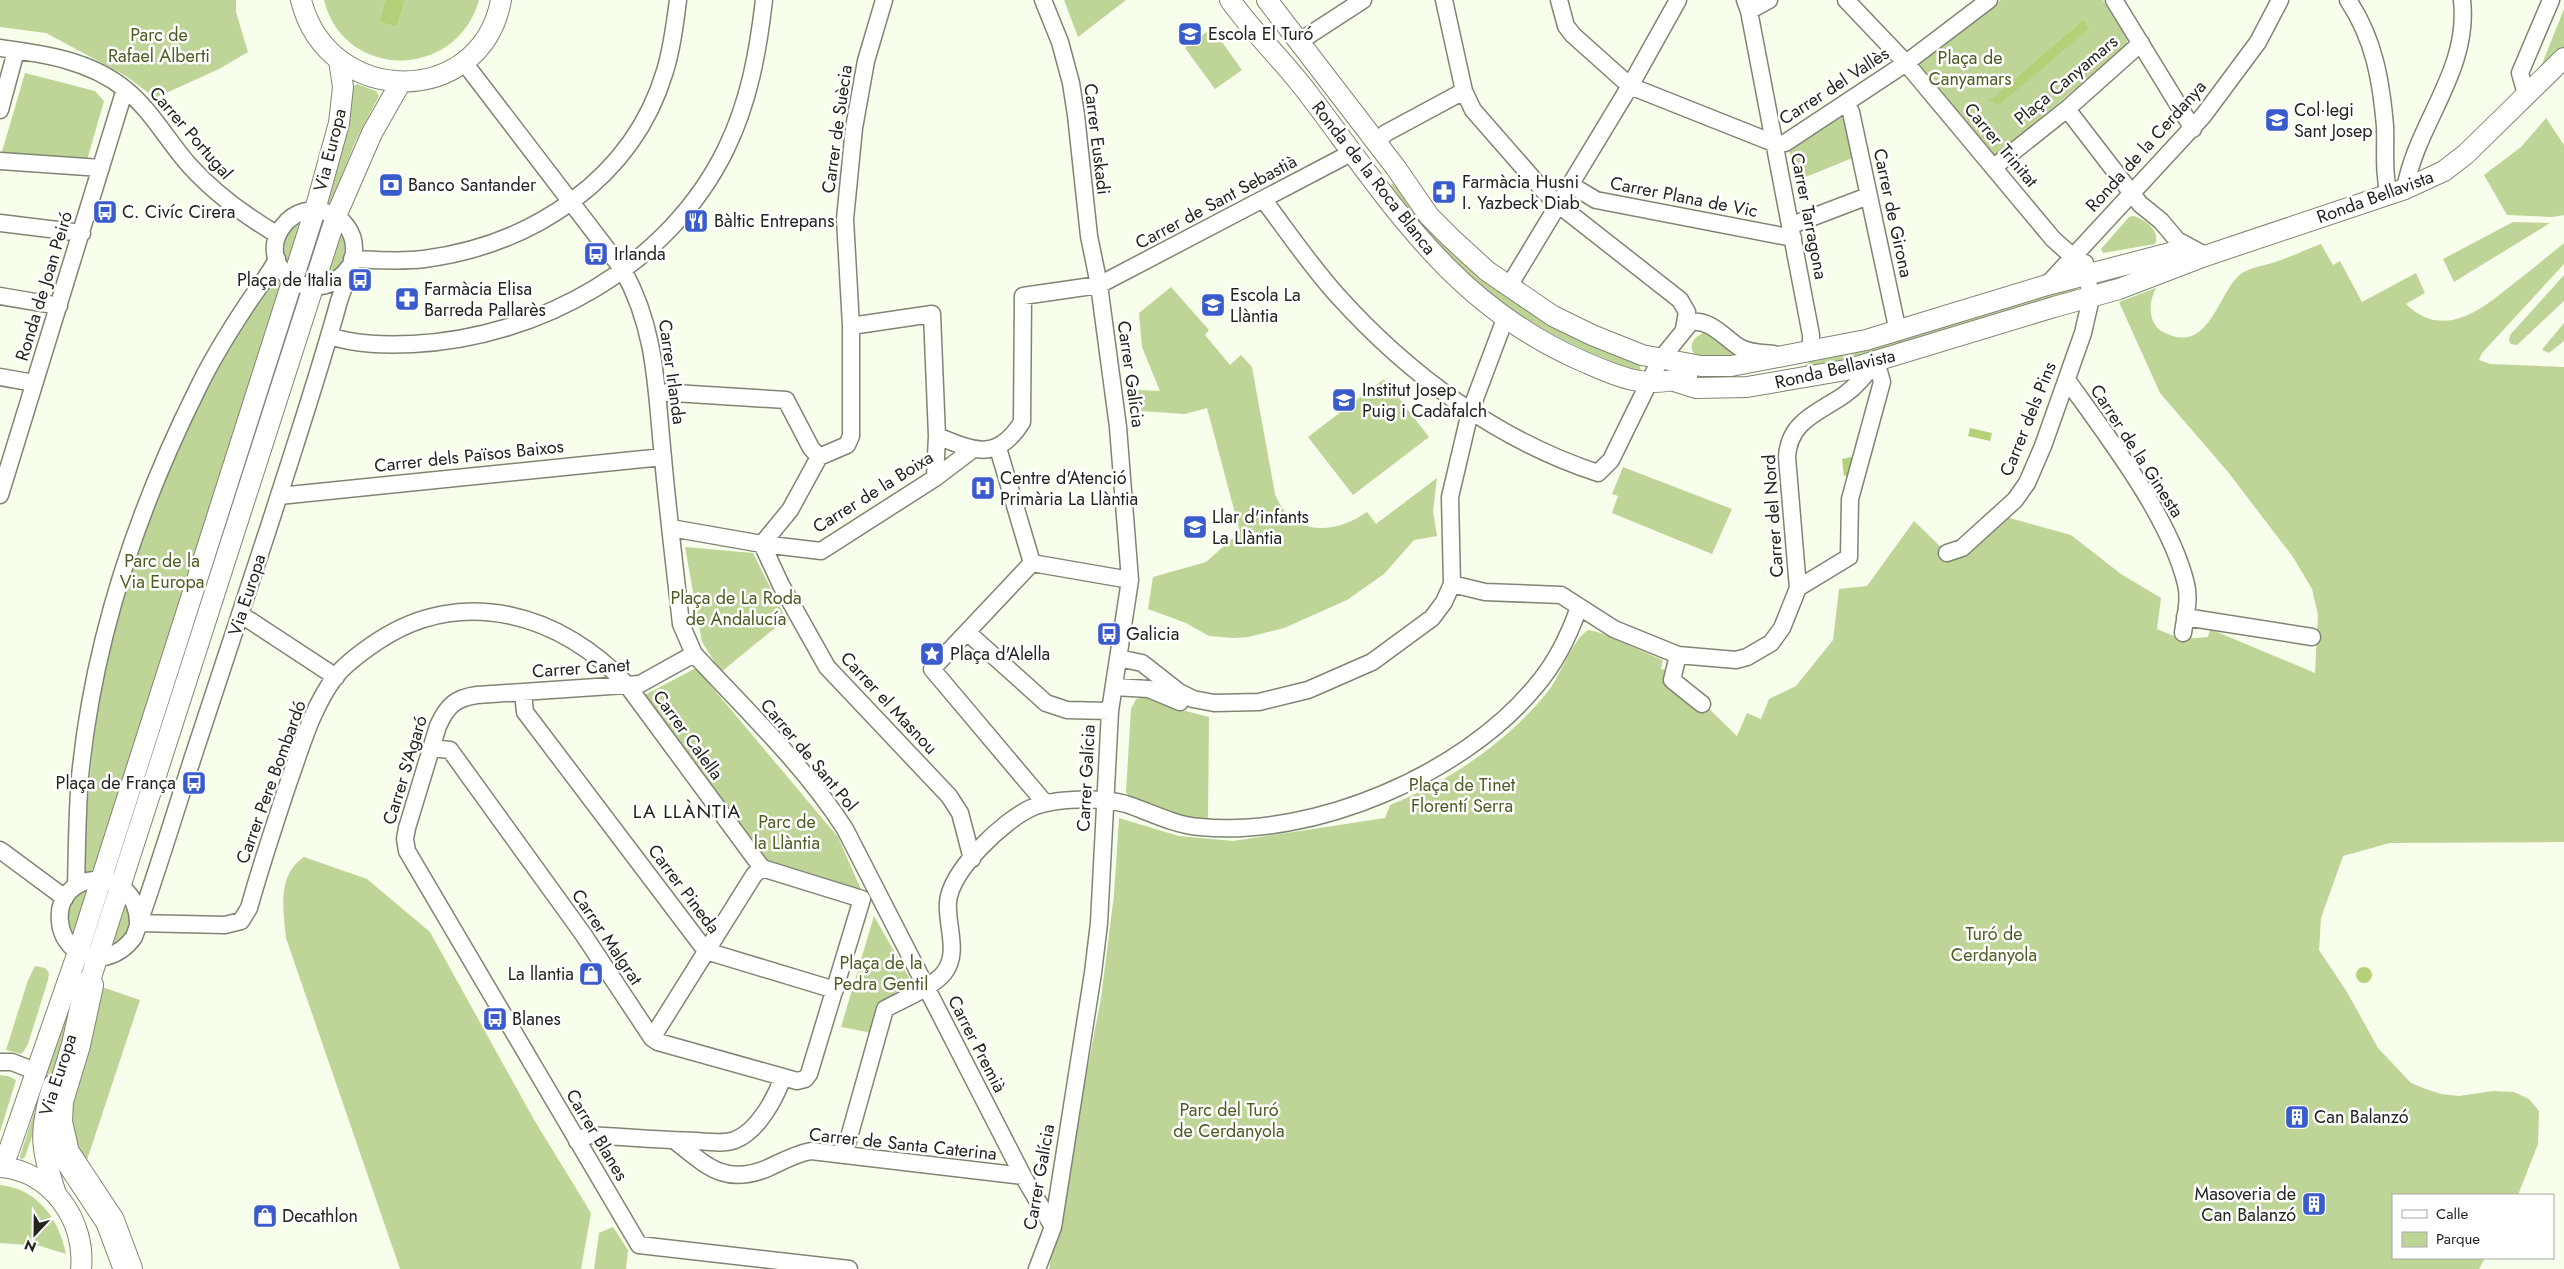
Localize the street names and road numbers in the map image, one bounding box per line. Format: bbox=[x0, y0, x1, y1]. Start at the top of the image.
street label: Plaça Canyamars bbox=[2008, 29, 2124, 131]
street label: Carrer del Vallès bbox=[1774, 41, 1894, 131]
street label: Carrer de Suècia bbox=[815, 63, 859, 195]
street label: Ronda de la Cerdanya bbox=[2080, 74, 2212, 218]
street label: Carrer Portugal bbox=[143, 81, 239, 185]
street label: Carrer Euskadi bbox=[1077, 82, 1117, 196]
street label: Ronda de la Roca Blanca bbox=[1306, 96, 1442, 260]
street label: Carrer Trinitat bbox=[1958, 97, 2045, 193]
street label: Via Europa bbox=[307, 106, 353, 194]
street label: Carrer de Girona bbox=[1867, 146, 1919, 280]
street label: Carrer de Sant Sebastià bbox=[1131, 148, 1301, 256]
street label: Carrer Tarragona bbox=[1784, 151, 1834, 281]
street label: Ronda Bellavista bbox=[2313, 164, 2437, 230]
street label: Carrer Plana de Vic bbox=[1608, 170, 1760, 224]
street label: Ronda de Joan Peiró bbox=[9, 208, 79, 364]
street label: Carrer Irlanda bbox=[652, 318, 692, 426]
street label: Carrer Galícia bbox=[1111, 319, 1151, 429]
street label: Ronda Bellavista bbox=[1772, 343, 1898, 395]
street label: Carrer dels Pins bbox=[1993, 358, 2063, 480]
street label: Carrer de la Ginesta bbox=[2084, 379, 2190, 523]
street label: Carrer dels Països Baixos bbox=[373, 433, 565, 479]
street label: Carrer de la Boixa bbox=[808, 444, 938, 540]
street label: Carrer del Nord bbox=[1756, 454, 1790, 578]
street label: Via Europa bbox=[222, 551, 272, 639]
street label: Carrer el Masnou bbox=[834, 646, 944, 760]
street label: Carrer Canet bbox=[531, 652, 631, 684]
street label: Carrer Calella bbox=[647, 685, 729, 785]
street label: Carrer de Sant Pol bbox=[754, 693, 864, 817]
street label: Carrer Pere Bombardó bbox=[229, 697, 313, 867]
street label: Carrer S'Agaró bbox=[376, 712, 434, 828]
street label: Carrer Galícia bbox=[1070, 724, 1102, 832]
street label: Carrer Pineda bbox=[642, 839, 726, 939]
street label: Carrer Malgrat bbox=[565, 884, 649, 991]
street label: Carrer Premià bbox=[941, 991, 1013, 1097]
street label: Via Europa bbox=[33, 1031, 83, 1119]
street label: Carrer Blanes bbox=[559, 1084, 635, 1186]
street label: Carrer de Santa Caterina bbox=[808, 1121, 998, 1167]
street label: Carrer Galícia bbox=[1017, 1122, 1061, 1232]

